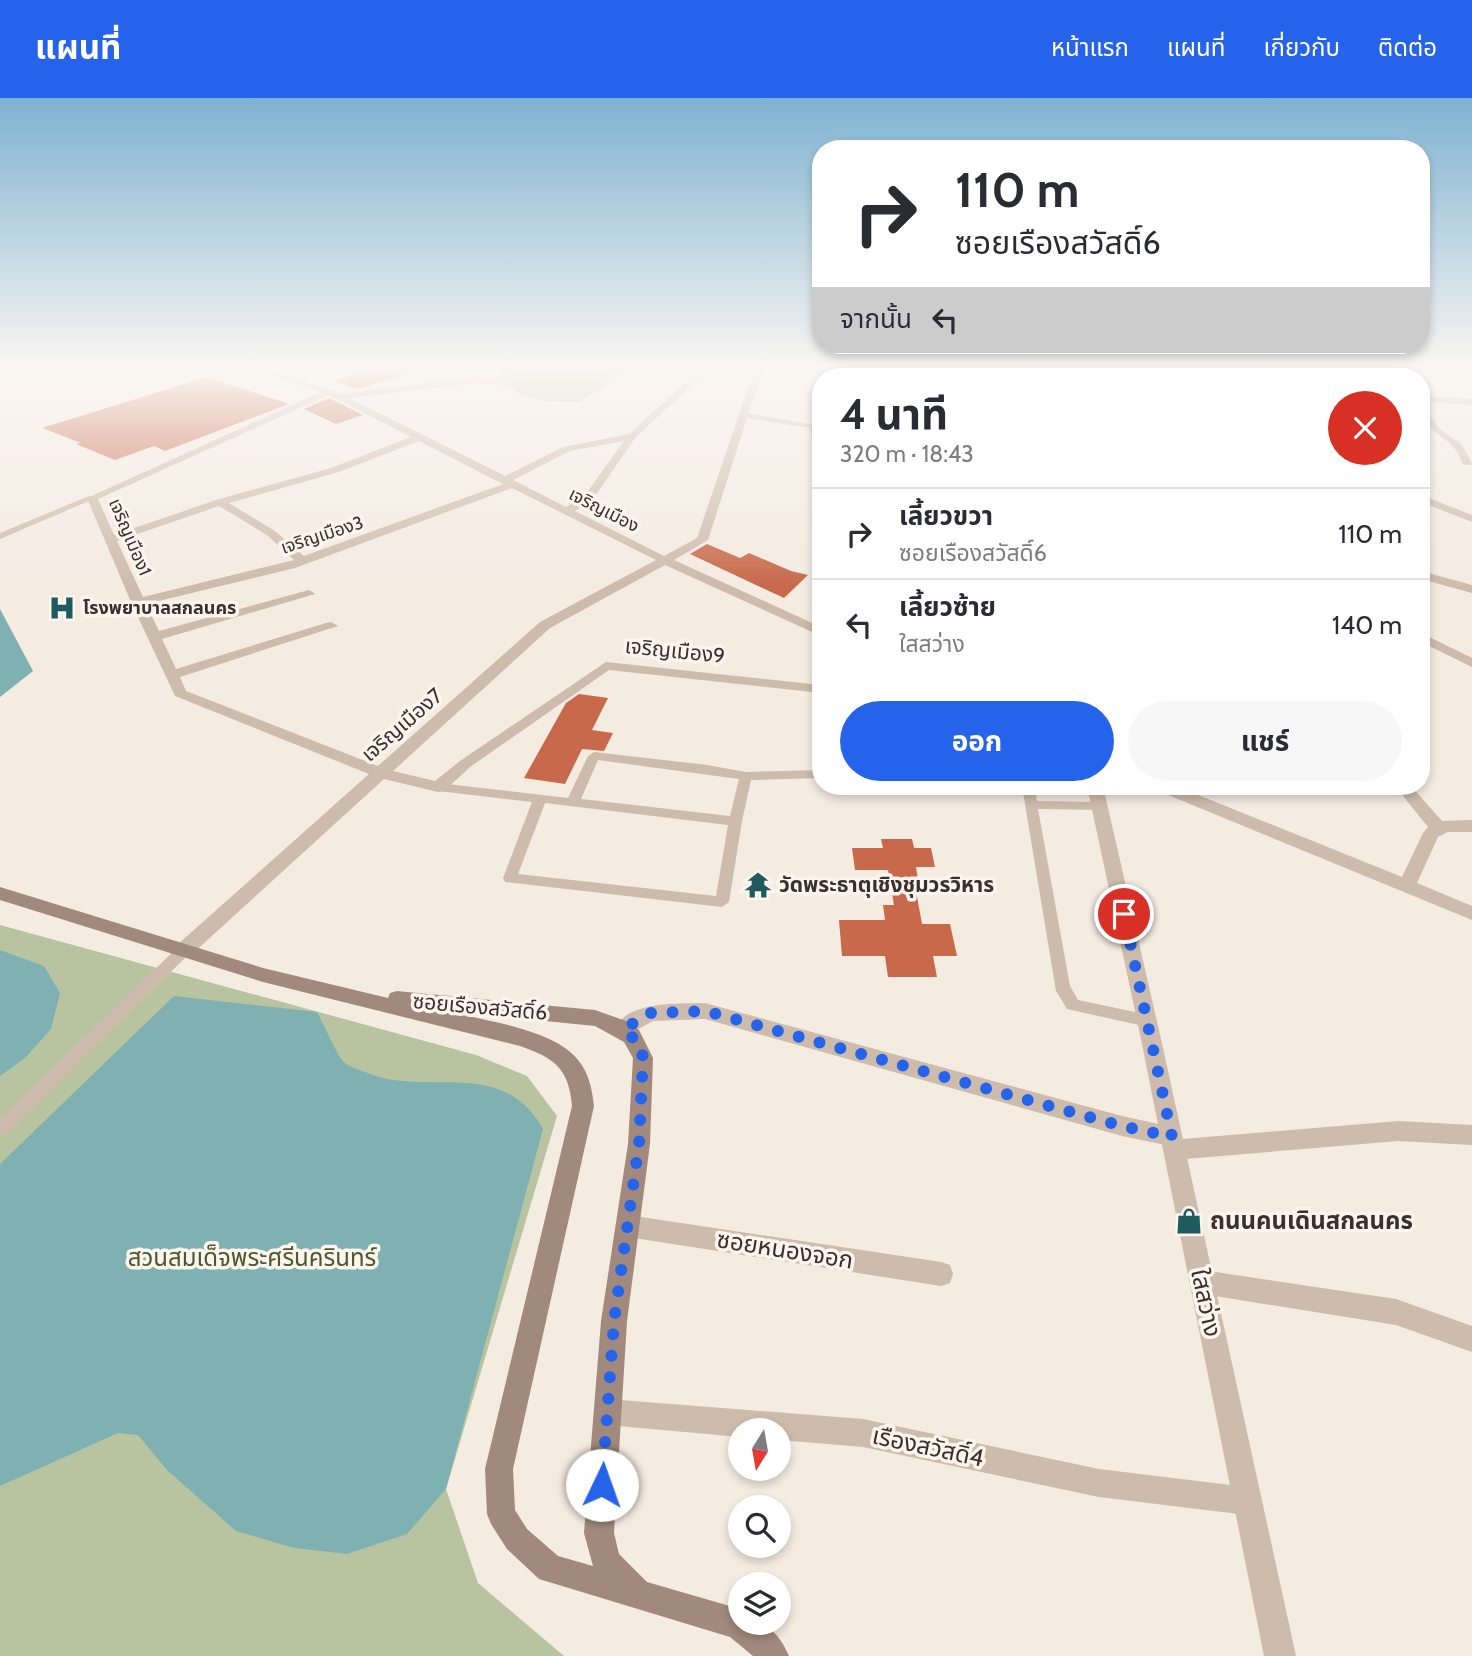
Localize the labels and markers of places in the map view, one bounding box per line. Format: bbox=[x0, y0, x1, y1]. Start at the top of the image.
hospital icon: โรงพยาบาลสกลนคร bbox=[47, 593, 77, 623]
place label: โรงพยาบาลสกลนคร bbox=[83, 597, 236, 619]
temple icon: วัดพระธาตุเชิงชุมวรวิหาร bbox=[743, 870, 773, 900]
place label: วัดพระธาตุเชิงชุมวรวิหาร bbox=[779, 872, 994, 898]
pin bbox=[1094, 884, 1154, 944]
shop icon: ถนนคนเดินสกลนคร bbox=[1174, 1206, 1204, 1236]
place label: ถนนคนเดินสกลนคร bbox=[1210, 1206, 1413, 1235]

